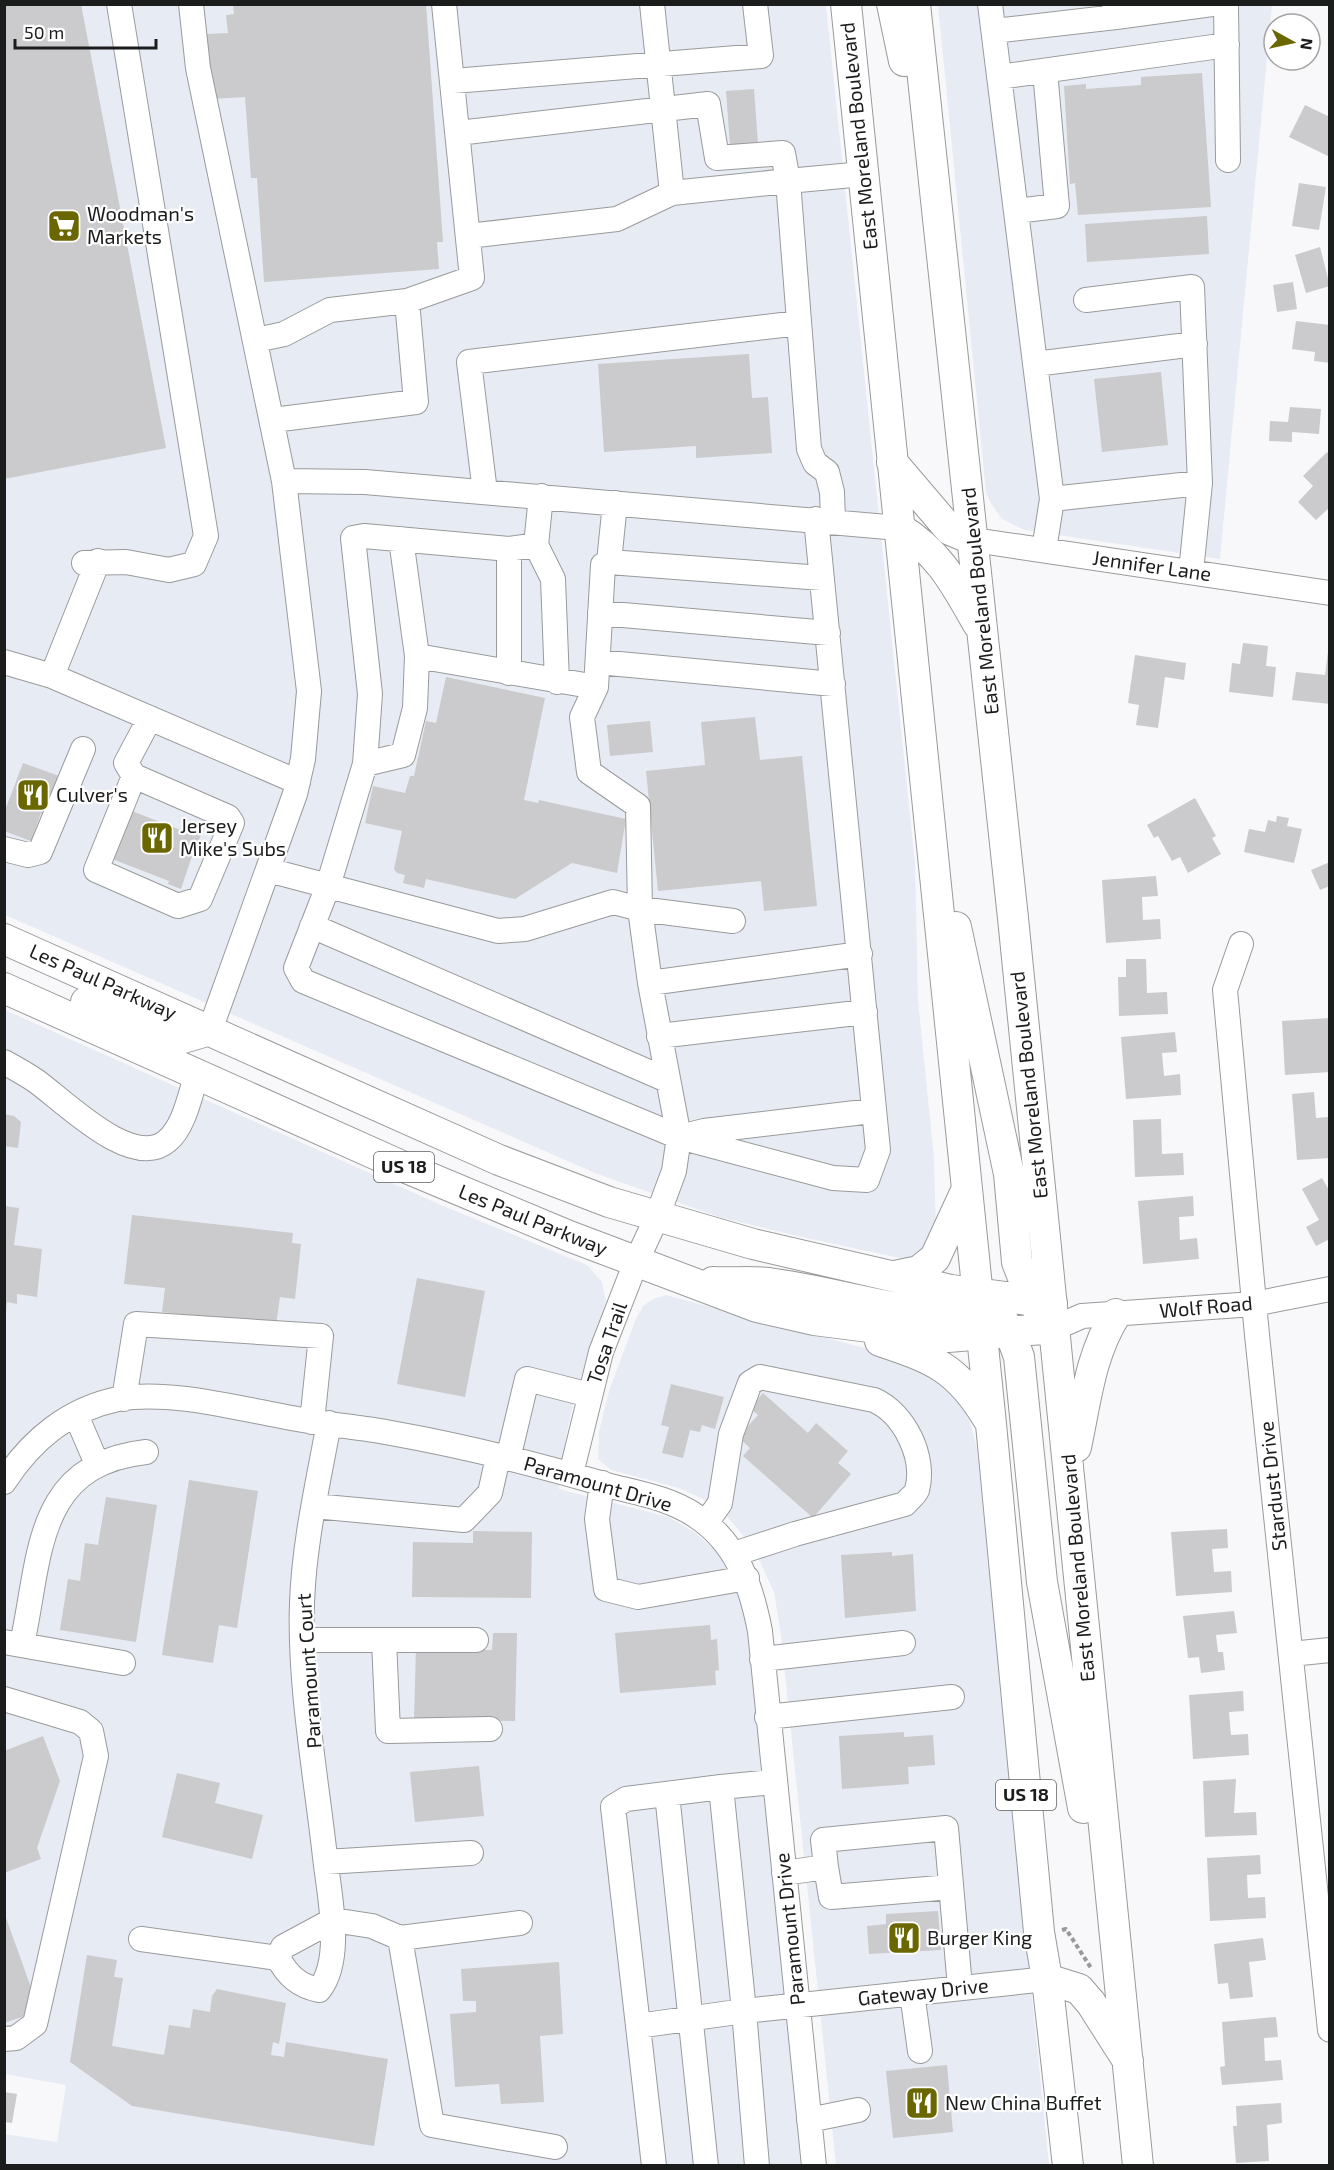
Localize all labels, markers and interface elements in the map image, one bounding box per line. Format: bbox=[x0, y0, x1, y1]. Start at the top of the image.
scale bar bbox=[15, 12, 156, 50]
north arrow bbox=[1262, 12, 1322, 72]
text: 50 m bbox=[24, 21, 64, 43]
street label: East Moreland Boulevard bbox=[834, 21, 882, 251]
text: N bbox=[1297, 37, 1318, 51]
place label: Woodman's Markets bbox=[87, 201, 194, 248]
supermarket icon: Woodman's Markets bbox=[46, 208, 82, 244]
street label: East Moreland Boulevard bbox=[955, 486, 1003, 716]
street label: Jennifer Lane bbox=[1091, 545, 1213, 585]
restaurant icon: Culver's bbox=[15, 777, 51, 813]
place label: Culver's bbox=[56, 782, 128, 806]
place label: Jersey Mike's Subs bbox=[180, 813, 286, 860]
restaurant icon: Jersey Mike's Subs bbox=[139, 820, 175, 856]
street label: Les Paul Parkway bbox=[26, 938, 181, 1024]
street label: East Moreland Boulevard bbox=[1004, 970, 1052, 1200]
road number: US 18 bbox=[374, 1152, 434, 1182]
street label: Les Paul Parkway bbox=[455, 1178, 612, 1260]
street label: Wolf Road bbox=[1158, 1290, 1254, 1322]
street label: Tosa Trail bbox=[581, 1298, 631, 1387]
street label: Stardust Drive bbox=[1253, 1420, 1291, 1552]
street label: Paramount Drive bbox=[521, 1450, 675, 1516]
street label: East Moreland Boulevard bbox=[1055, 1453, 1099, 1683]
street label: Paramount Court bbox=[291, 1592, 325, 1749]
road number: US 18 bbox=[996, 1780, 1056, 1810]
street label: Paramount Drive bbox=[769, 1852, 809, 2007]
restaurant icon: Burger King bbox=[886, 1920, 922, 1956]
place label: Burger King bbox=[927, 1925, 1032, 1949]
street label: Gateway Drive bbox=[856, 1972, 989, 2010]
restaurant icon: New China Buffet bbox=[904, 2085, 940, 2121]
place label: New China Buffet bbox=[945, 2090, 1102, 2114]

